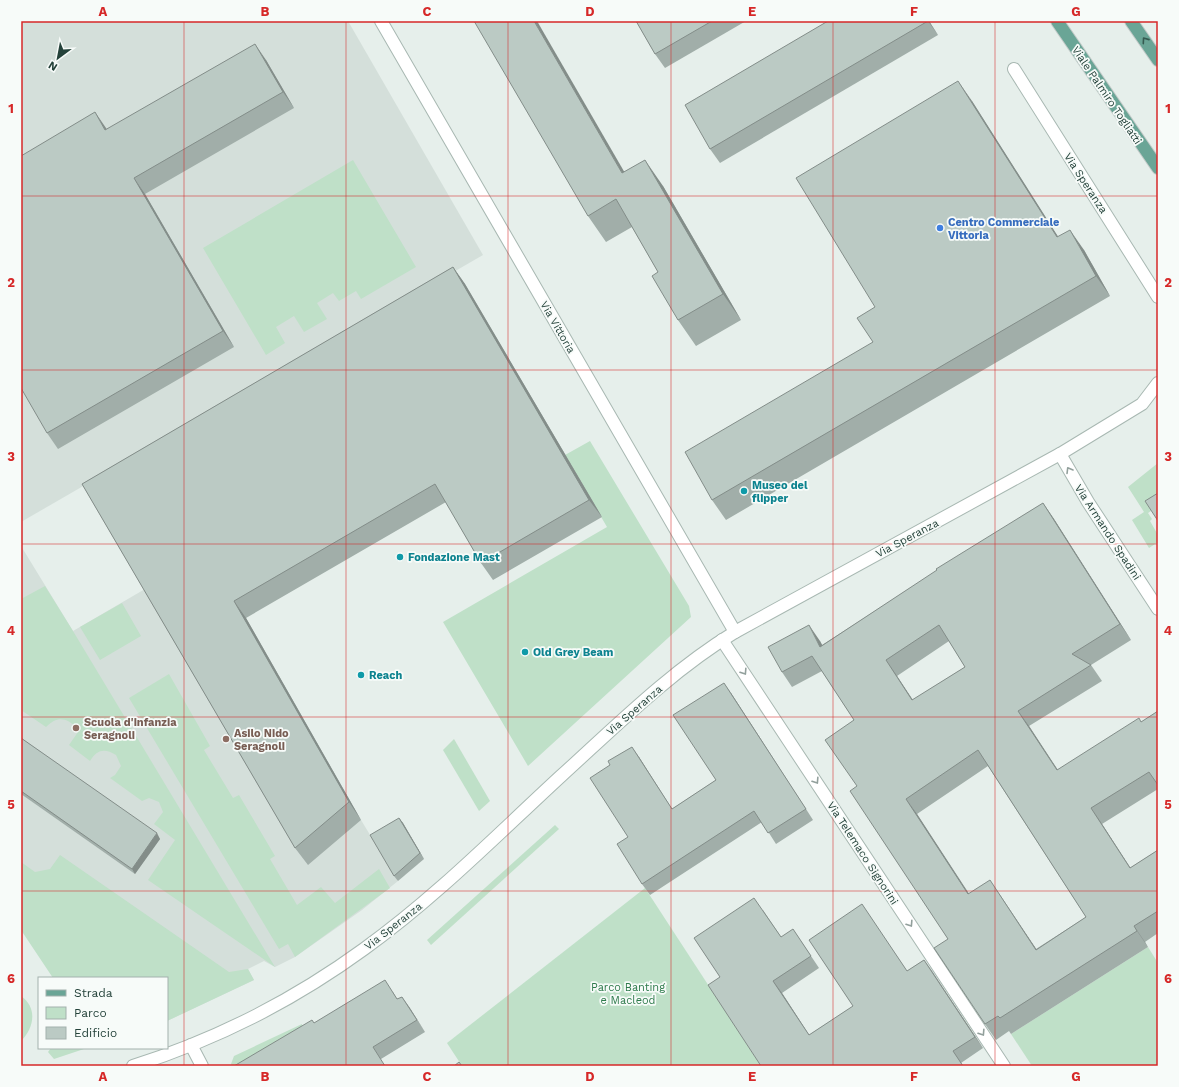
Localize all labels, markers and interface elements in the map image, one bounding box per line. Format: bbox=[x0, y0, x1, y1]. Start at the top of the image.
text: A bbox=[99, 4, 108, 19]
text: B bbox=[261, 4, 270, 19]
text: C bbox=[423, 4, 432, 19]
text: D bbox=[585, 4, 595, 19]
text: E bbox=[748, 4, 756, 19]
text: F bbox=[910, 4, 918, 19]
text: G bbox=[1071, 4, 1081, 19]
north arrow bbox=[38, 38, 78, 78]
one-way arrow bbox=[1143, 38, 1150, 45]
street label: Viale Palmiro Togliatti bbox=[1069, 44, 1144, 147]
text: N bbox=[46, 58, 60, 74]
text: 1 bbox=[8, 101, 14, 116]
text: 1 bbox=[1165, 101, 1171, 116]
street label: Via Speranza bbox=[1061, 151, 1110, 216]
place label: Centro Commerciale Vittoria bbox=[948, 216, 1059, 242]
marker: Centro Commerciale Vittoria bbox=[935, 223, 945, 233]
text: 2 bbox=[7, 275, 15, 290]
text: 2 bbox=[1164, 275, 1172, 290]
street label: Via Vittoria bbox=[537, 299, 578, 356]
text: 3 bbox=[7, 449, 15, 464]
text: 3 bbox=[1164, 449, 1172, 464]
one-way arrow bbox=[1067, 467, 1074, 474]
place label: Museo del flipper bbox=[752, 479, 808, 505]
street label: Via Armando Spadini bbox=[1072, 482, 1143, 583]
marker: Museo del flipper bbox=[739, 486, 749, 496]
street label: Via Speranza bbox=[874, 516, 941, 560]
place label: Fondazione Mast bbox=[408, 551, 500, 564]
marker: Fondazione Mast bbox=[395, 552, 405, 562]
text: 4 bbox=[7, 623, 16, 638]
text: 4 bbox=[1164, 623, 1173, 638]
place label: Old Grey Beam bbox=[533, 646, 613, 659]
marker: Old Grey Beam bbox=[520, 647, 530, 657]
one-way arrow bbox=[739, 668, 747, 675]
place label: Reach bbox=[369, 669, 402, 682]
marker: Reach bbox=[356, 670, 366, 680]
street label: Via Speranza bbox=[604, 683, 665, 738]
place label: Scuola d'infanzia Seragnoli bbox=[84, 716, 177, 742]
marker: Scuola d'infanzia Seragnoli bbox=[71, 723, 81, 733]
place label: Asilo Nido Seragnoli bbox=[234, 727, 289, 753]
marker: Asilo Nido Seragnoli bbox=[221, 734, 231, 744]
one-way arrow bbox=[811, 777, 819, 784]
text: 5 bbox=[7, 797, 15, 812]
text: 5 bbox=[1164, 797, 1172, 812]
street label: Via Telemaco Signorini bbox=[824, 799, 901, 907]
street label: Via Speranza bbox=[362, 900, 425, 953]
one-way arrow bbox=[905, 920, 912, 927]
text: 6 bbox=[7, 971, 15, 986]
text: 6 bbox=[1164, 971, 1172, 986]
legend bbox=[38, 977, 168, 1049]
park label: Parco Banting e Macleod bbox=[591, 981, 665, 1007]
text: Strada bbox=[74, 986, 113, 1000]
text: Parco bbox=[74, 1006, 107, 1020]
text: Edificio bbox=[74, 1026, 117, 1040]
one-way arrow bbox=[977, 1029, 985, 1036]
text: A bbox=[99, 1069, 108, 1084]
text: B bbox=[261, 1069, 270, 1084]
text: C bbox=[423, 1069, 432, 1084]
text: D bbox=[585, 1069, 595, 1084]
text: E bbox=[748, 1069, 756, 1084]
text: F bbox=[910, 1069, 918, 1084]
text: G bbox=[1071, 1069, 1081, 1084]

